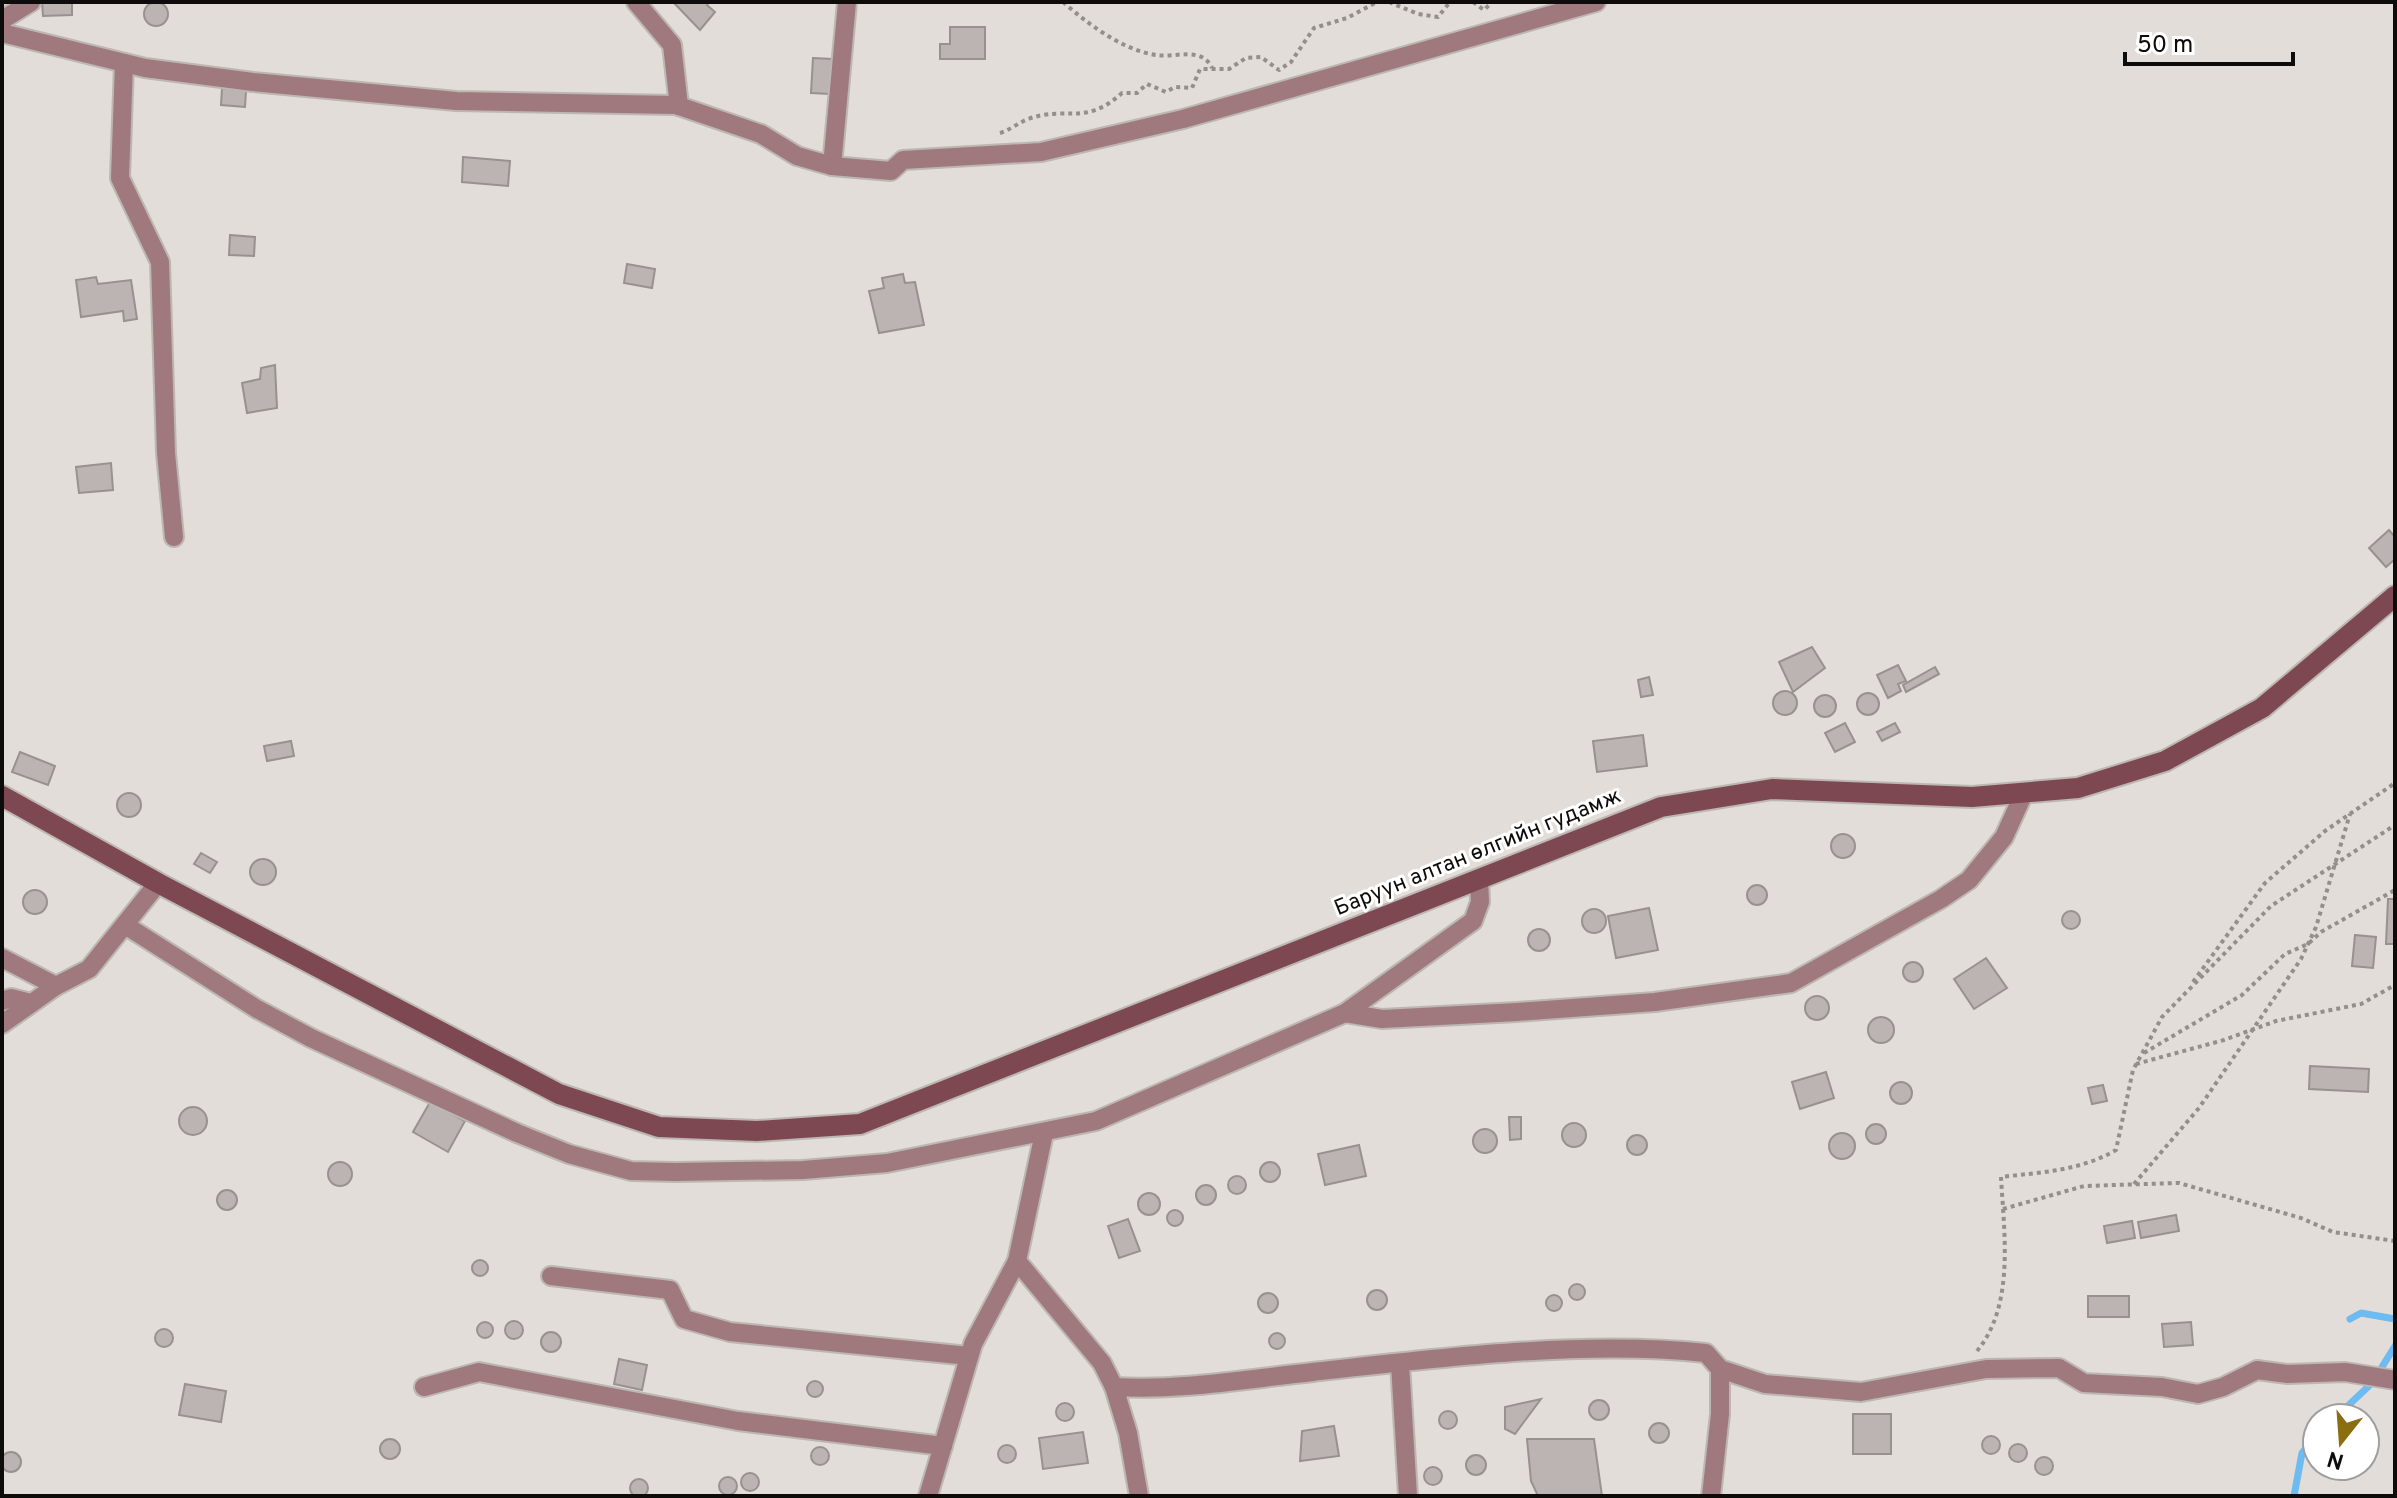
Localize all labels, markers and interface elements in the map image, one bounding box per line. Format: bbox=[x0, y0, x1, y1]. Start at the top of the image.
scale bar bbox=[2125, 16, 2293, 66]
text: 50 m bbox=[2137, 31, 2193, 61]
street label: Баруун алтан өлгийн гудамж bbox=[1331, 783, 1625, 923]
north arrow bbox=[2301, 1402, 2381, 1482]
text: N bbox=[2324, 1444, 2347, 1474]

